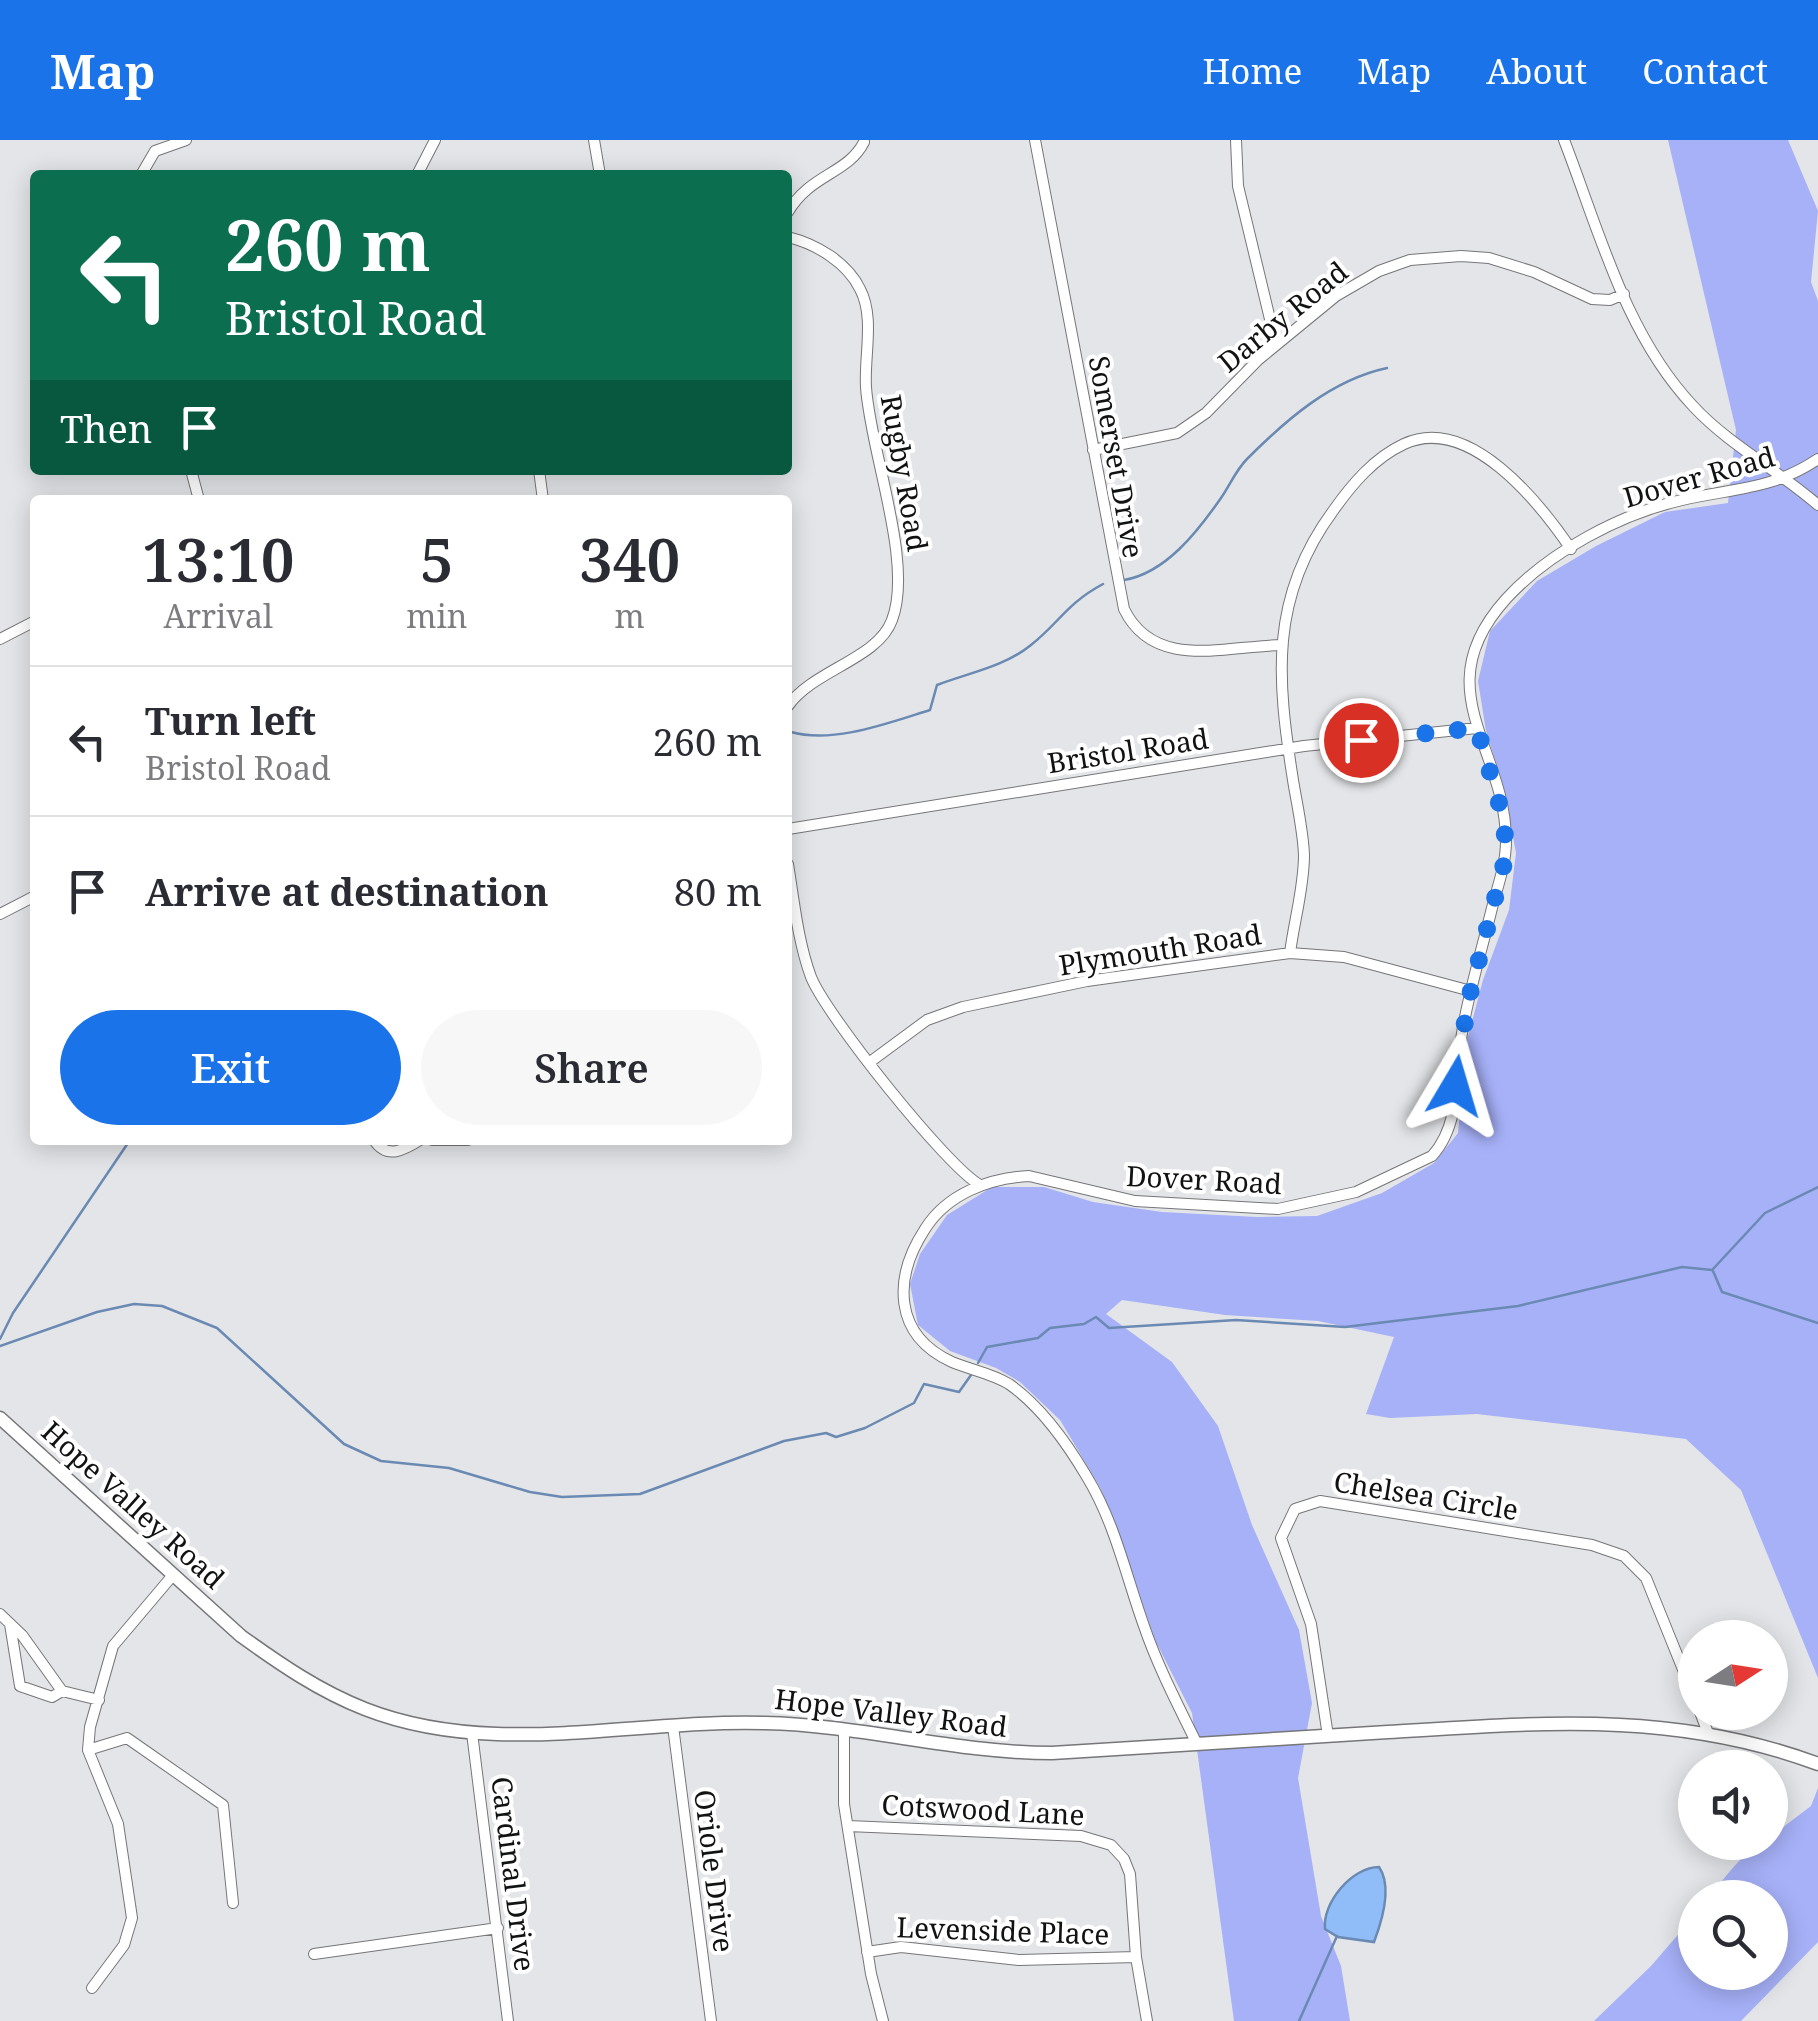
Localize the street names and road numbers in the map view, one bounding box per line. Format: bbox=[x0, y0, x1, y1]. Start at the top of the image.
street label: Darby Road bbox=[1210, 252, 1355, 380]
street label: Somerset Drive bbox=[1081, 353, 1153, 561]
street label: Rugby Road bbox=[873, 392, 937, 554]
street label: Dover Road bbox=[1619, 436, 1779, 516]
street label: Bristol Road bbox=[1045, 719, 1211, 781]
street label: Plymouth Road bbox=[1056, 914, 1264, 984]
street label: Dover Road bbox=[1125, 1156, 1283, 1202]
street label: Hope Valley Road bbox=[34, 1412, 233, 1597]
street label: Chelsea Circle bbox=[1331, 1462, 1521, 1528]
street label: Hope Valley Road bbox=[773, 1679, 1009, 1745]
street label: Cardinal Drive bbox=[483, 1774, 545, 1973]
street label: Cotswood Lane bbox=[881, 1785, 1085, 1833]
street label: Oriole Drive bbox=[686, 1787, 744, 1954]
street label: Levenside Place bbox=[896, 1907, 1110, 1953]

